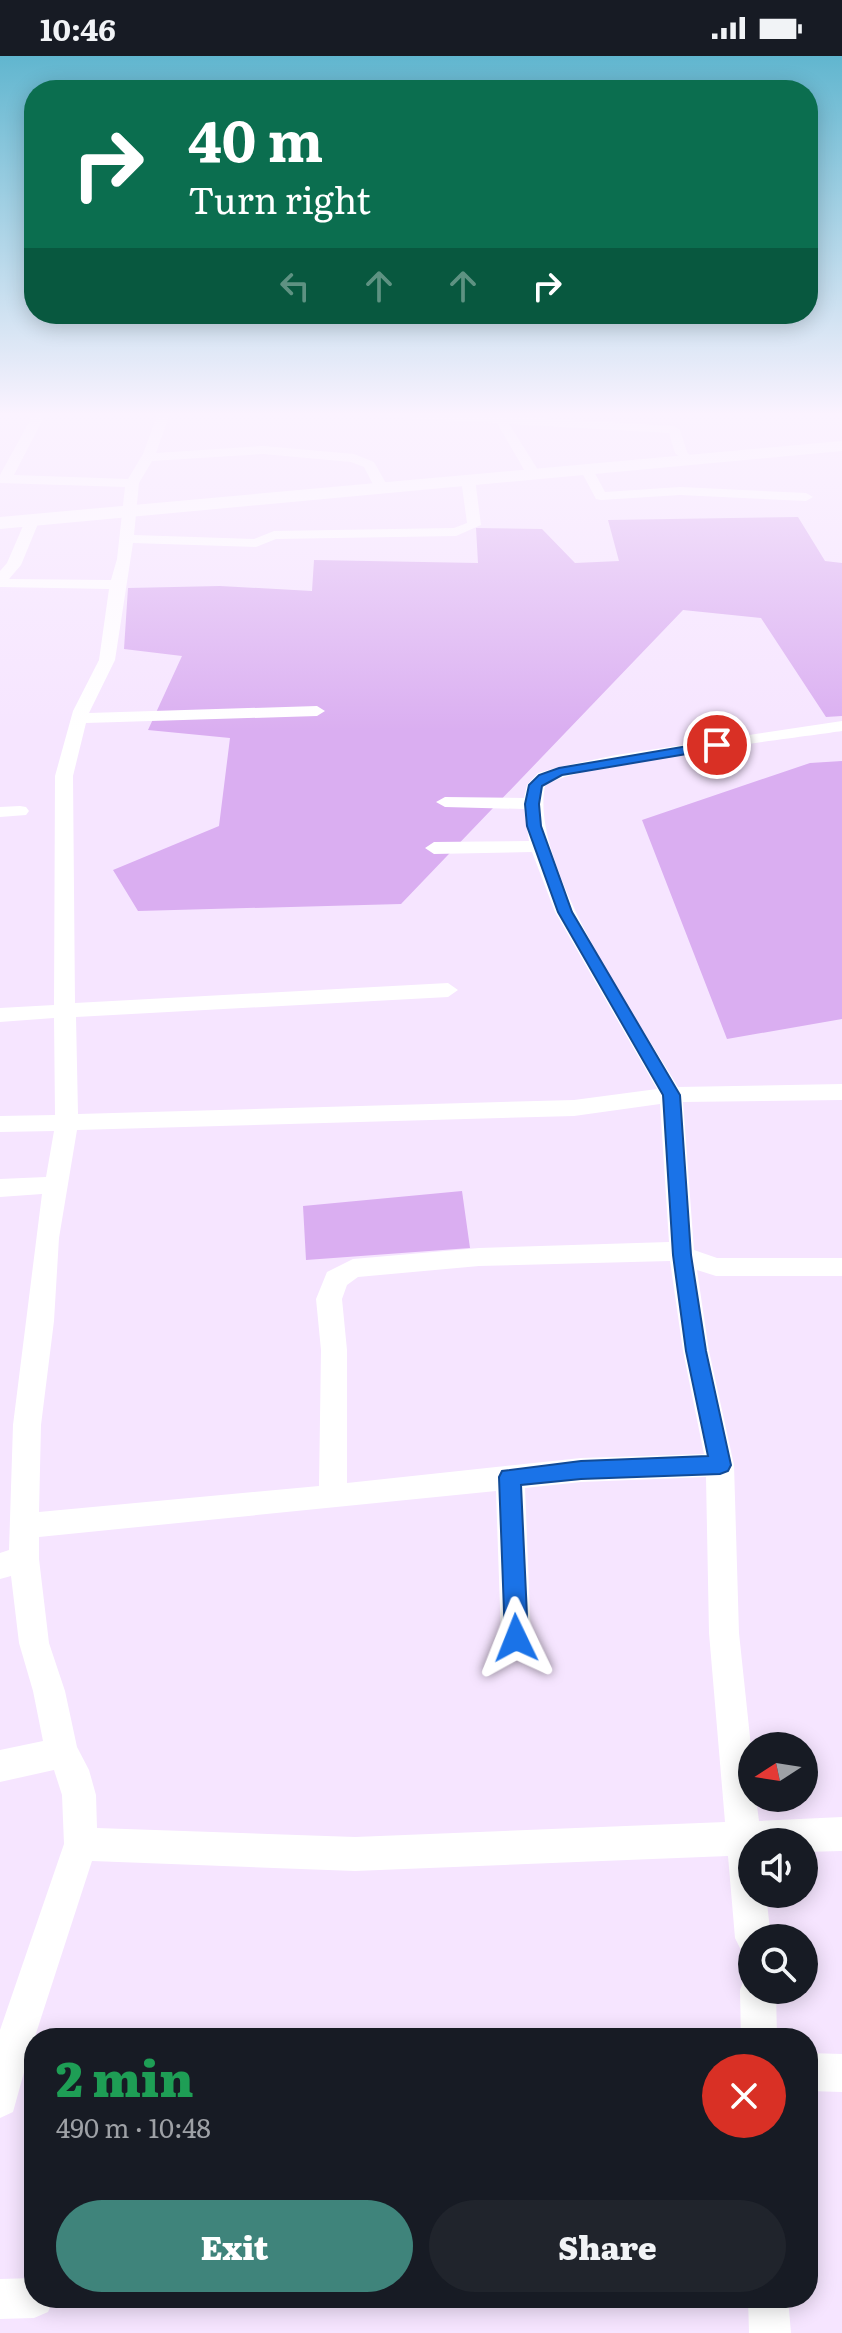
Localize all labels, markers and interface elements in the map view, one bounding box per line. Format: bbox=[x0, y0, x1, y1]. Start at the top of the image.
text: 10:46 bbox=[40, 6, 116, 50]
text: 40 m bbox=[188, 96, 323, 179]
icon: right bbox=[56, 112, 160, 216]
text: Turn right bbox=[188, 172, 371, 225]
icon: left bbox=[273, 264, 317, 308]
icon: ahead bbox=[357, 264, 401, 308]
icon: ahead bbox=[441, 264, 485, 308]
icon: right bbox=[525, 264, 569, 308]
pin bbox=[683, 711, 751, 779]
icon: arrive bbox=[695, 723, 739, 767]
position arrow bbox=[474, 1596, 558, 1680]
north arrow bbox=[738, 1732, 818, 1812]
map controls bbox=[738, 1732, 818, 2004]
button: sound bbox=[738, 1828, 818, 1908]
button: search bbox=[738, 1924, 818, 2004]
text: 2 min bbox=[56, 2041, 194, 2112]
button: close bbox=[702, 2054, 786, 2138]
text: 490 m · 10:48 bbox=[56, 2107, 211, 2146]
button: Exit bbox=[56, 2200, 413, 2292]
button: Share bbox=[429, 2200, 786, 2292]

